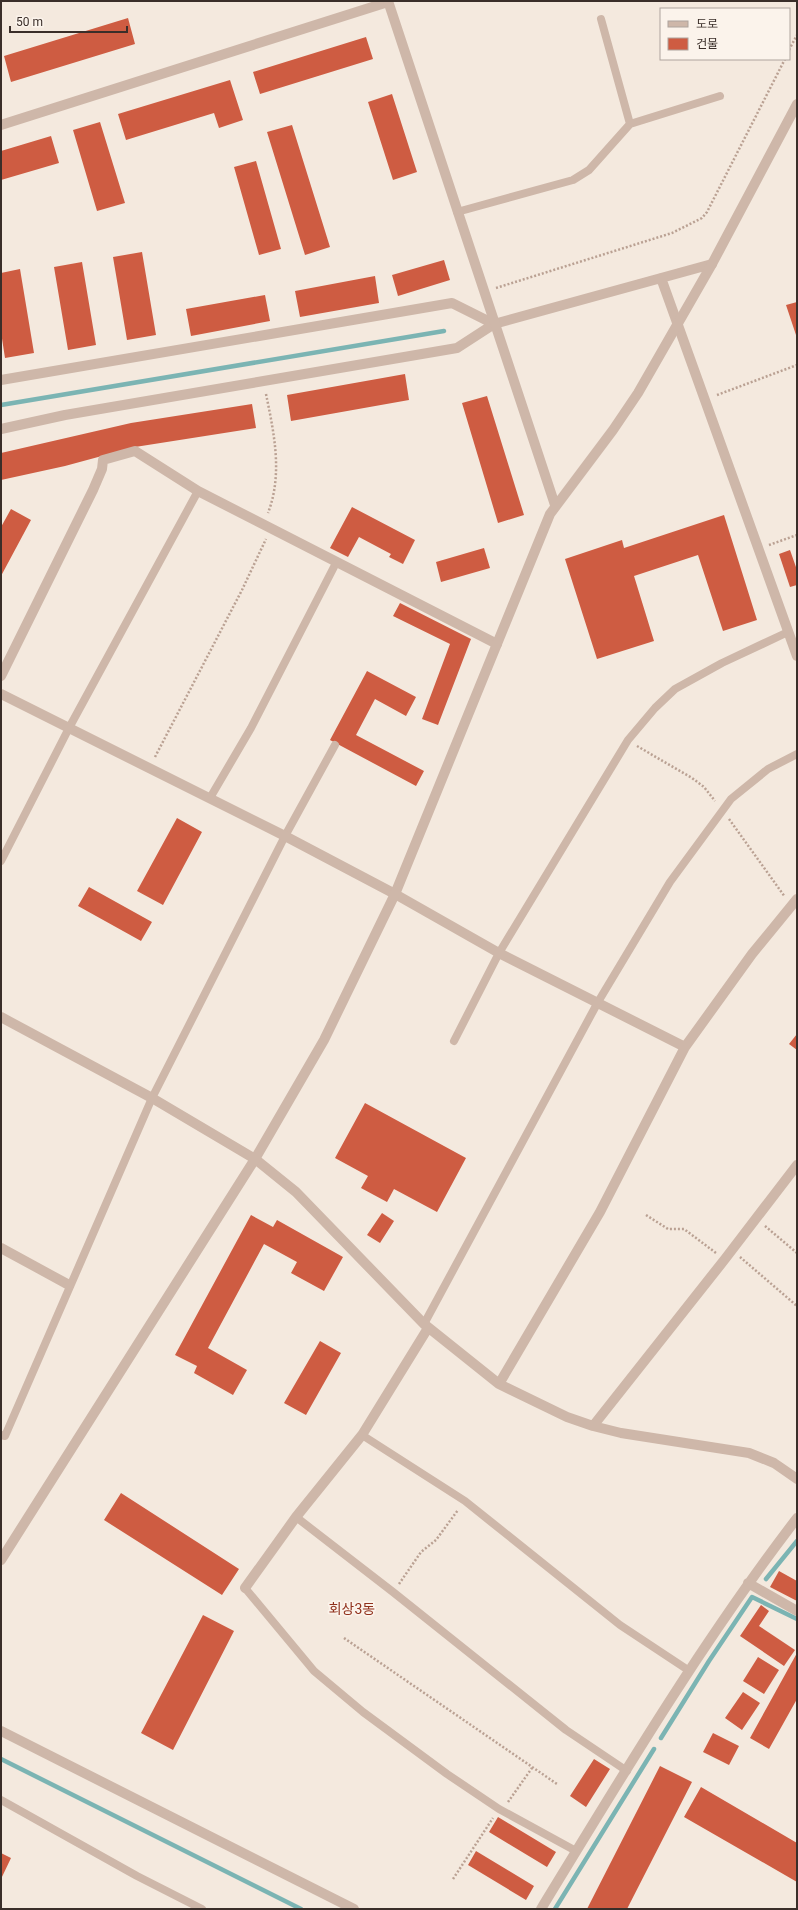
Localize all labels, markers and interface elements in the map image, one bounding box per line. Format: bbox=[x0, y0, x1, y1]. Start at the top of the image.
scale bar bbox=[10, 8, 127, 34]
legend bbox=[660, 8, 790, 60]
text: 50 m bbox=[16, 15, 43, 29]
text: 도로 bbox=[696, 17, 718, 31]
text: 건물 bbox=[696, 37, 718, 51]
district label: 회상3동 bbox=[329, 1601, 375, 1617]

